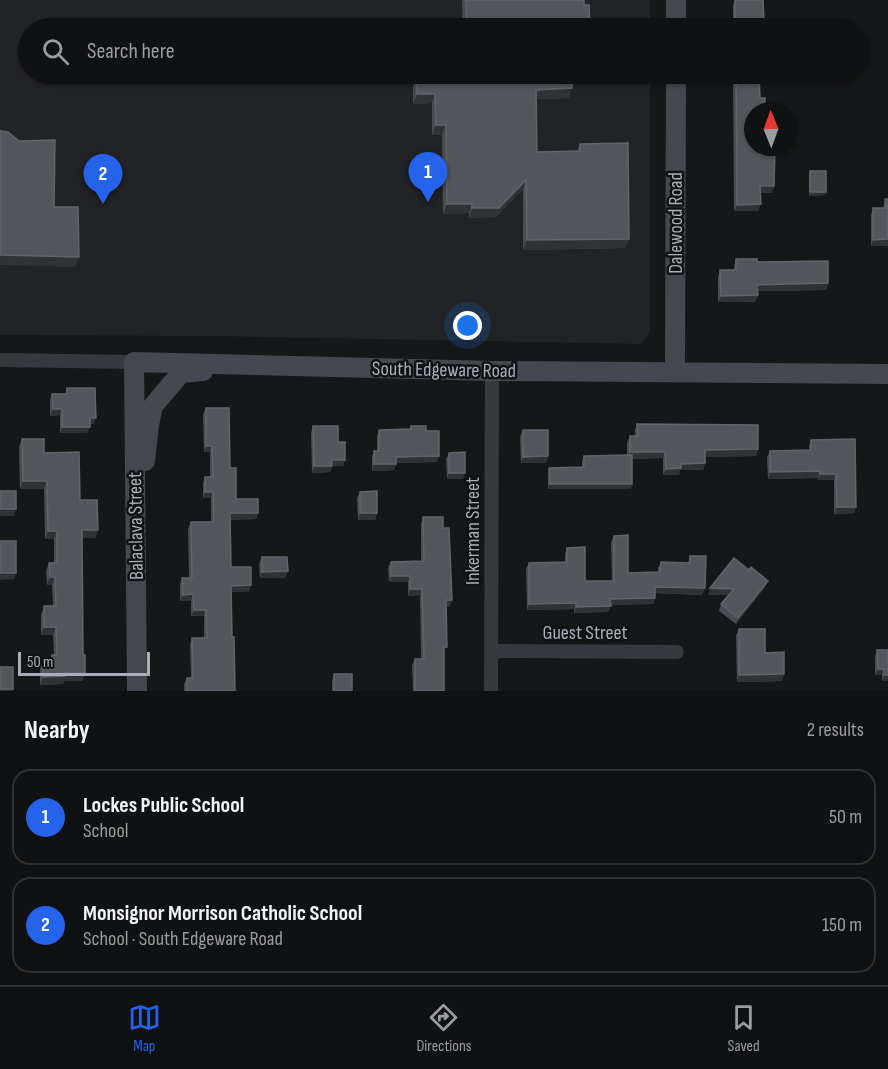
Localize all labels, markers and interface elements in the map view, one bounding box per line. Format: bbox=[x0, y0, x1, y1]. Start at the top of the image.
search box bbox=[18, 18, 870, 84]
icon: search bbox=[39, 35, 72, 68]
text: Search here bbox=[87, 38, 174, 65]
north arrow bbox=[744, 102, 798, 156]
pin: 1 bbox=[408, 152, 448, 202]
pin: 2 bbox=[84, 154, 122, 204]
street label: Dalewood Road bbox=[664, 172, 688, 274]
your location bbox=[453, 311, 482, 340]
street label: South Edgeware Road bbox=[372, 357, 516, 383]
street label: Balaclava Street bbox=[123, 472, 149, 580]
street label: Inkerman Street bbox=[461, 477, 485, 585]
street label: Guest Street bbox=[542, 621, 628, 645]
scale bar bbox=[18, 649, 150, 676]
text: 50 m bbox=[27, 653, 53, 672]
text: Nearby bbox=[24, 715, 90, 746]
text: 2 results bbox=[807, 718, 864, 742]
text: Lockes Public School bbox=[83, 792, 244, 819]
text: 1 bbox=[42, 805, 49, 829]
text: 50 m bbox=[829, 805, 862, 829]
text: School bbox=[83, 819, 128, 843]
text: Monsignor Morrison Catholic School bbox=[83, 900, 362, 927]
text: 2 bbox=[41, 913, 50, 937]
text: 150 m bbox=[822, 913, 862, 937]
text: School · South Edgeware Road bbox=[83, 927, 283, 951]
tab: Map bbox=[128, 1001, 161, 1056]
tab: Directions bbox=[416, 1001, 472, 1056]
tab: Saved bbox=[727, 1001, 760, 1056]

